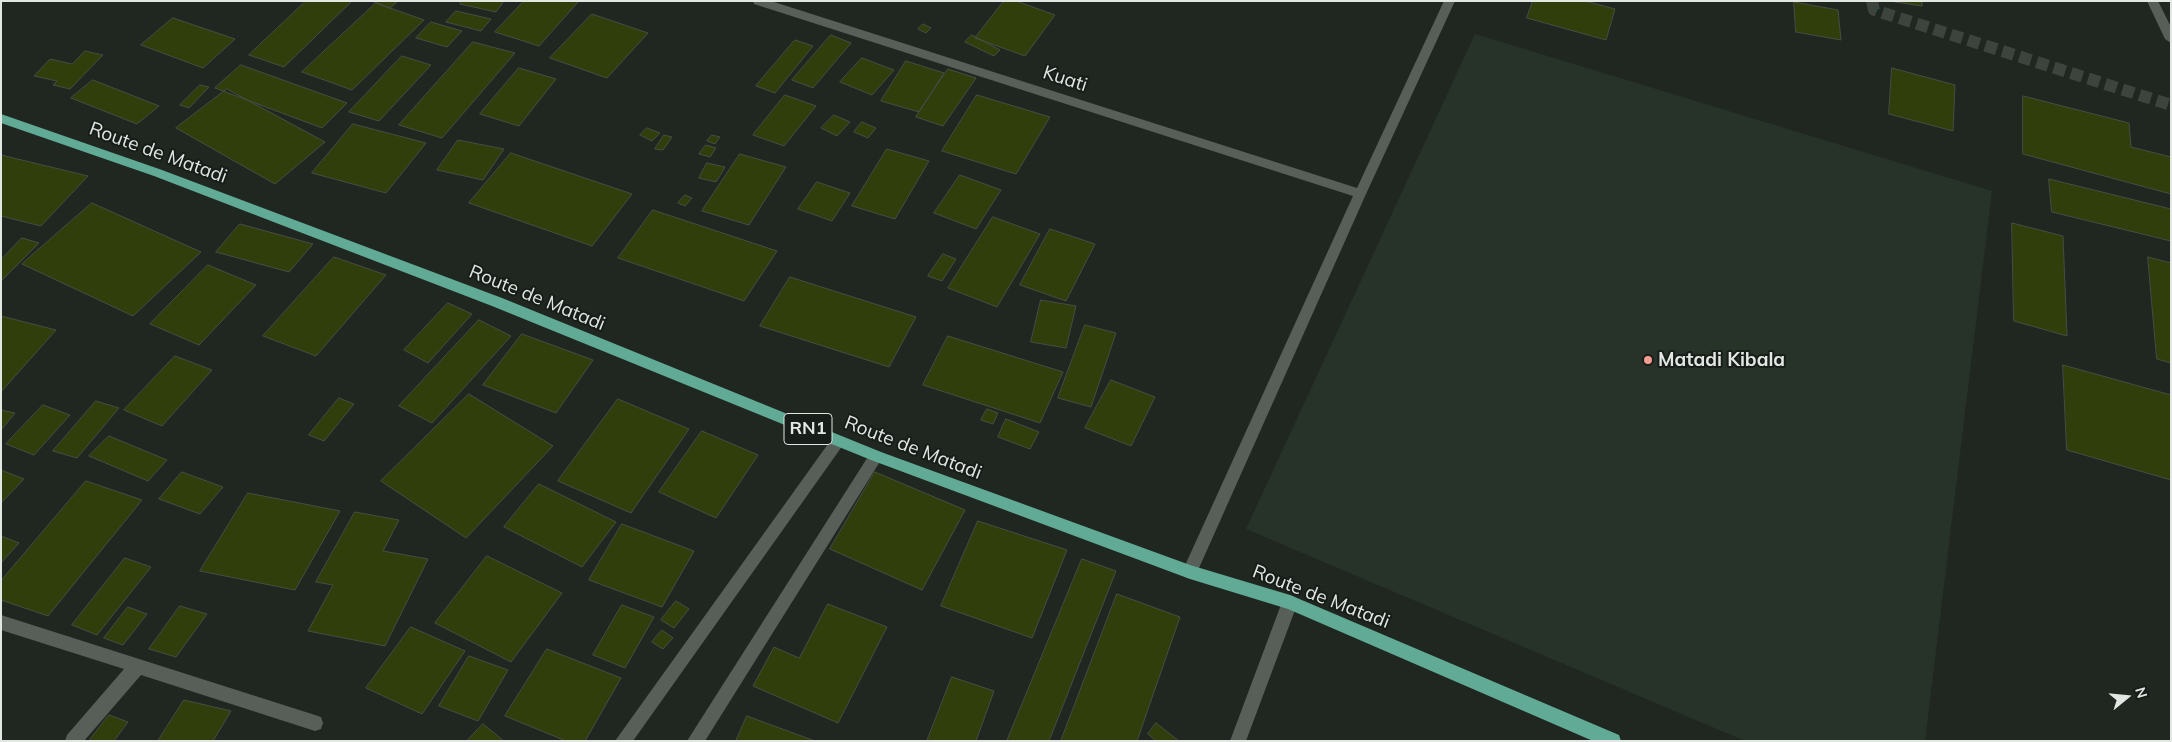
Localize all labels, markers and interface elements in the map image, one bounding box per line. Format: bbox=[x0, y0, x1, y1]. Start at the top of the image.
street label: Kuati bbox=[1040, 61, 1090, 97]
street label: Route de Matadi bbox=[86, 117, 230, 189]
street label: Route de Matadi bbox=[466, 260, 608, 336]
place label: Matadi Kibala bbox=[1658, 349, 1785, 371]
marker: Matadi Kibala bbox=[1642, 354, 1654, 366]
street label: Route de Matadi bbox=[841, 411, 985, 485]
road number: RN1 bbox=[784, 414, 832, 444]
street label: Route de Matadi bbox=[1249, 560, 1393, 634]
north arrow bbox=[2102, 672, 2152, 722]
text: N bbox=[2131, 685, 2151, 700]

